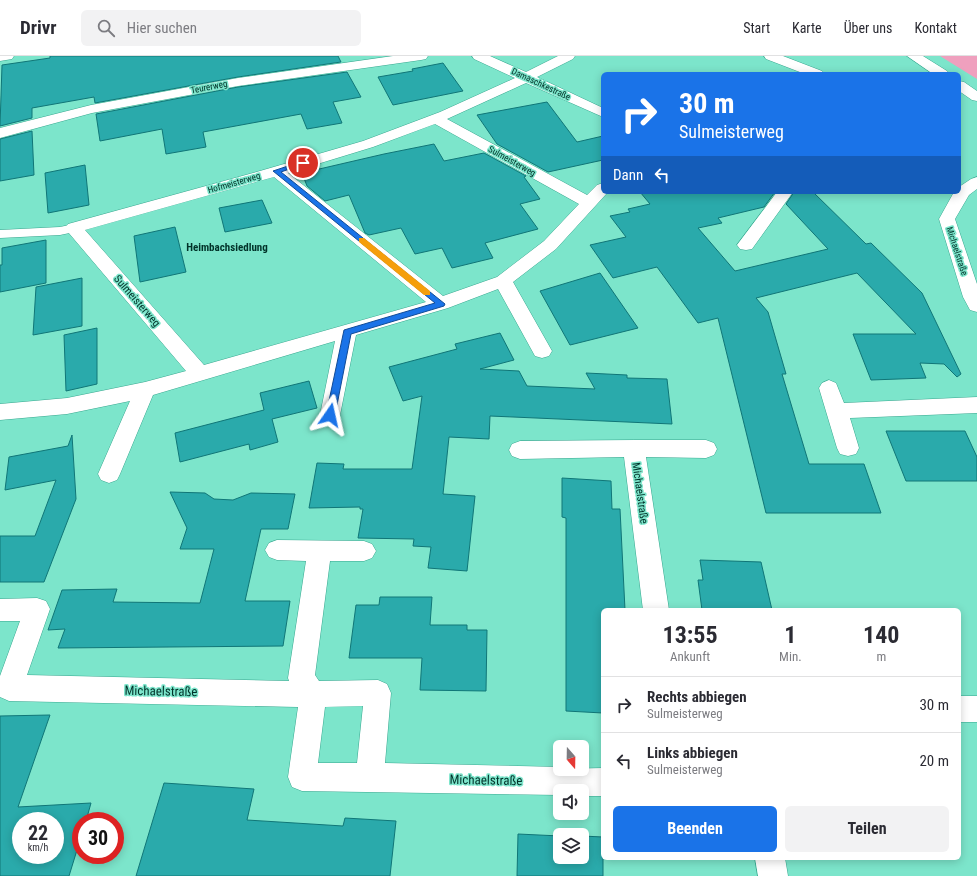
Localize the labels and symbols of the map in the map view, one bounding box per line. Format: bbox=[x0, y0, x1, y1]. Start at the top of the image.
street label: Damaschkestraße bbox=[510, 66, 572, 102]
street label: Teurerweg bbox=[190, 79, 228, 95]
street label: Sulmeisterweg bbox=[487, 144, 537, 178]
pin bbox=[286, 146, 320, 180]
street label: Hofmeisterweg bbox=[207, 171, 261, 195]
street label: Michaelstraße bbox=[944, 225, 970, 277]
district label: Heimbachsiedlung bbox=[186, 241, 268, 254]
street label: Sulmeisterweg bbox=[111, 273, 163, 329]
position arrow bbox=[309, 394, 351, 436]
street label: Michaelstraße bbox=[629, 462, 651, 524]
street label: Michaelstraße bbox=[124, 683, 198, 699]
north arrow bbox=[553, 740, 589, 776]
street label: Michaelstraße bbox=[449, 772, 523, 788]
speed limit sign: 30 bbox=[72, 812, 124, 864]

